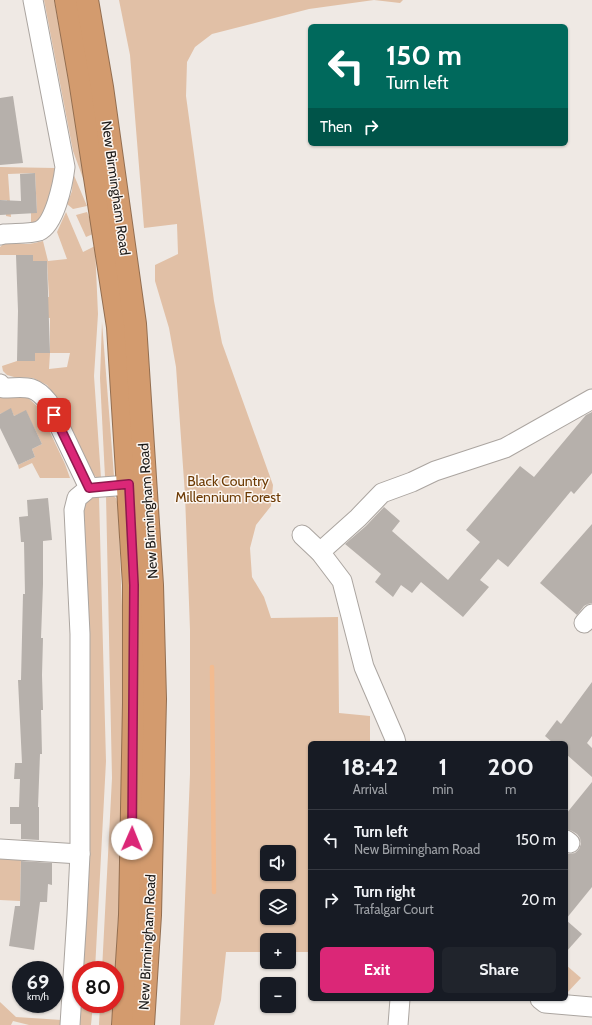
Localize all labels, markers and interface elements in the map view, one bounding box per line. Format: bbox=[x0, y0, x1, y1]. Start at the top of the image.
text: 150 m bbox=[386, 38, 462, 72]
icon: left bbox=[320, 40, 372, 92]
text: Turn left bbox=[386, 72, 449, 94]
icon: right bbox=[360, 116, 382, 138]
text: Then bbox=[320, 118, 352, 136]
street label: New Birmingham Road bbox=[98, 119, 134, 257]
pin bbox=[37, 398, 71, 432]
icon: arrive bbox=[43, 404, 65, 426]
street label: New Birmingham Road bbox=[134, 443, 162, 579]
park label: Black Country Millennium Forest bbox=[175, 472, 281, 506]
text: 18:42 bbox=[342, 752, 398, 781]
text: 1 bbox=[438, 752, 447, 781]
text: 200 bbox=[487, 752, 534, 781]
text: Arrival bbox=[353, 781, 387, 797]
text: min bbox=[432, 781, 454, 797]
text: m bbox=[505, 781, 516, 797]
position arrow bbox=[111, 818, 153, 860]
text: Turn left bbox=[354, 823, 408, 841]
icon: left bbox=[320, 829, 342, 851]
text: 150 m bbox=[516, 831, 556, 849]
text: New Birmingham Road bbox=[354, 841, 480, 857]
map controls bbox=[260, 845, 296, 1013]
button: sound bbox=[260, 845, 296, 881]
street label: New Birmingham Road bbox=[134, 874, 160, 1010]
text: Turn right bbox=[354, 883, 415, 901]
button: layers bbox=[260, 889, 296, 925]
icon: right bbox=[320, 889, 342, 911]
text: 20 m bbox=[521, 891, 556, 909]
text: Trafalgar Court bbox=[354, 901, 434, 917]
button: + bbox=[260, 933, 296, 969]
button: Exit bbox=[320, 947, 434, 993]
button: Share bbox=[442, 947, 556, 993]
speed limit sign: 80 bbox=[72, 961, 124, 1013]
text: 69 bbox=[27, 970, 49, 994]
button: − bbox=[260, 977, 296, 1013]
text: km/h bbox=[27, 990, 49, 1003]

